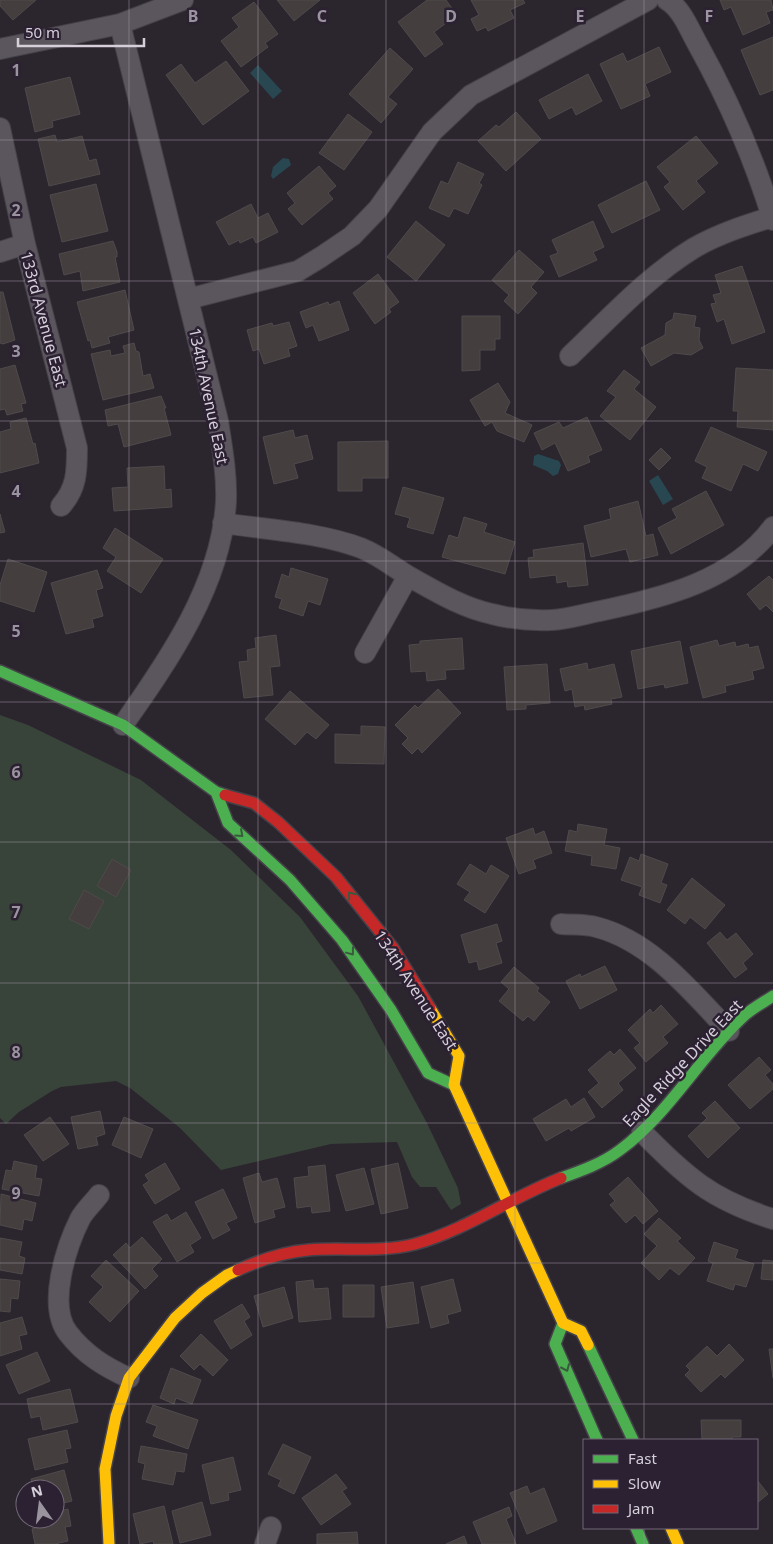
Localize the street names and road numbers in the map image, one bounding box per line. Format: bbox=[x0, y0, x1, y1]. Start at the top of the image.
street label: 133rd Avenue East bbox=[17, 249, 71, 389]
street label: 134th Avenue East bbox=[184, 326, 234, 466]
street label: 134th Avenue East bbox=[369, 926, 463, 1054]
street label: Eagle Ridge Drive East bbox=[617, 994, 747, 1132]

